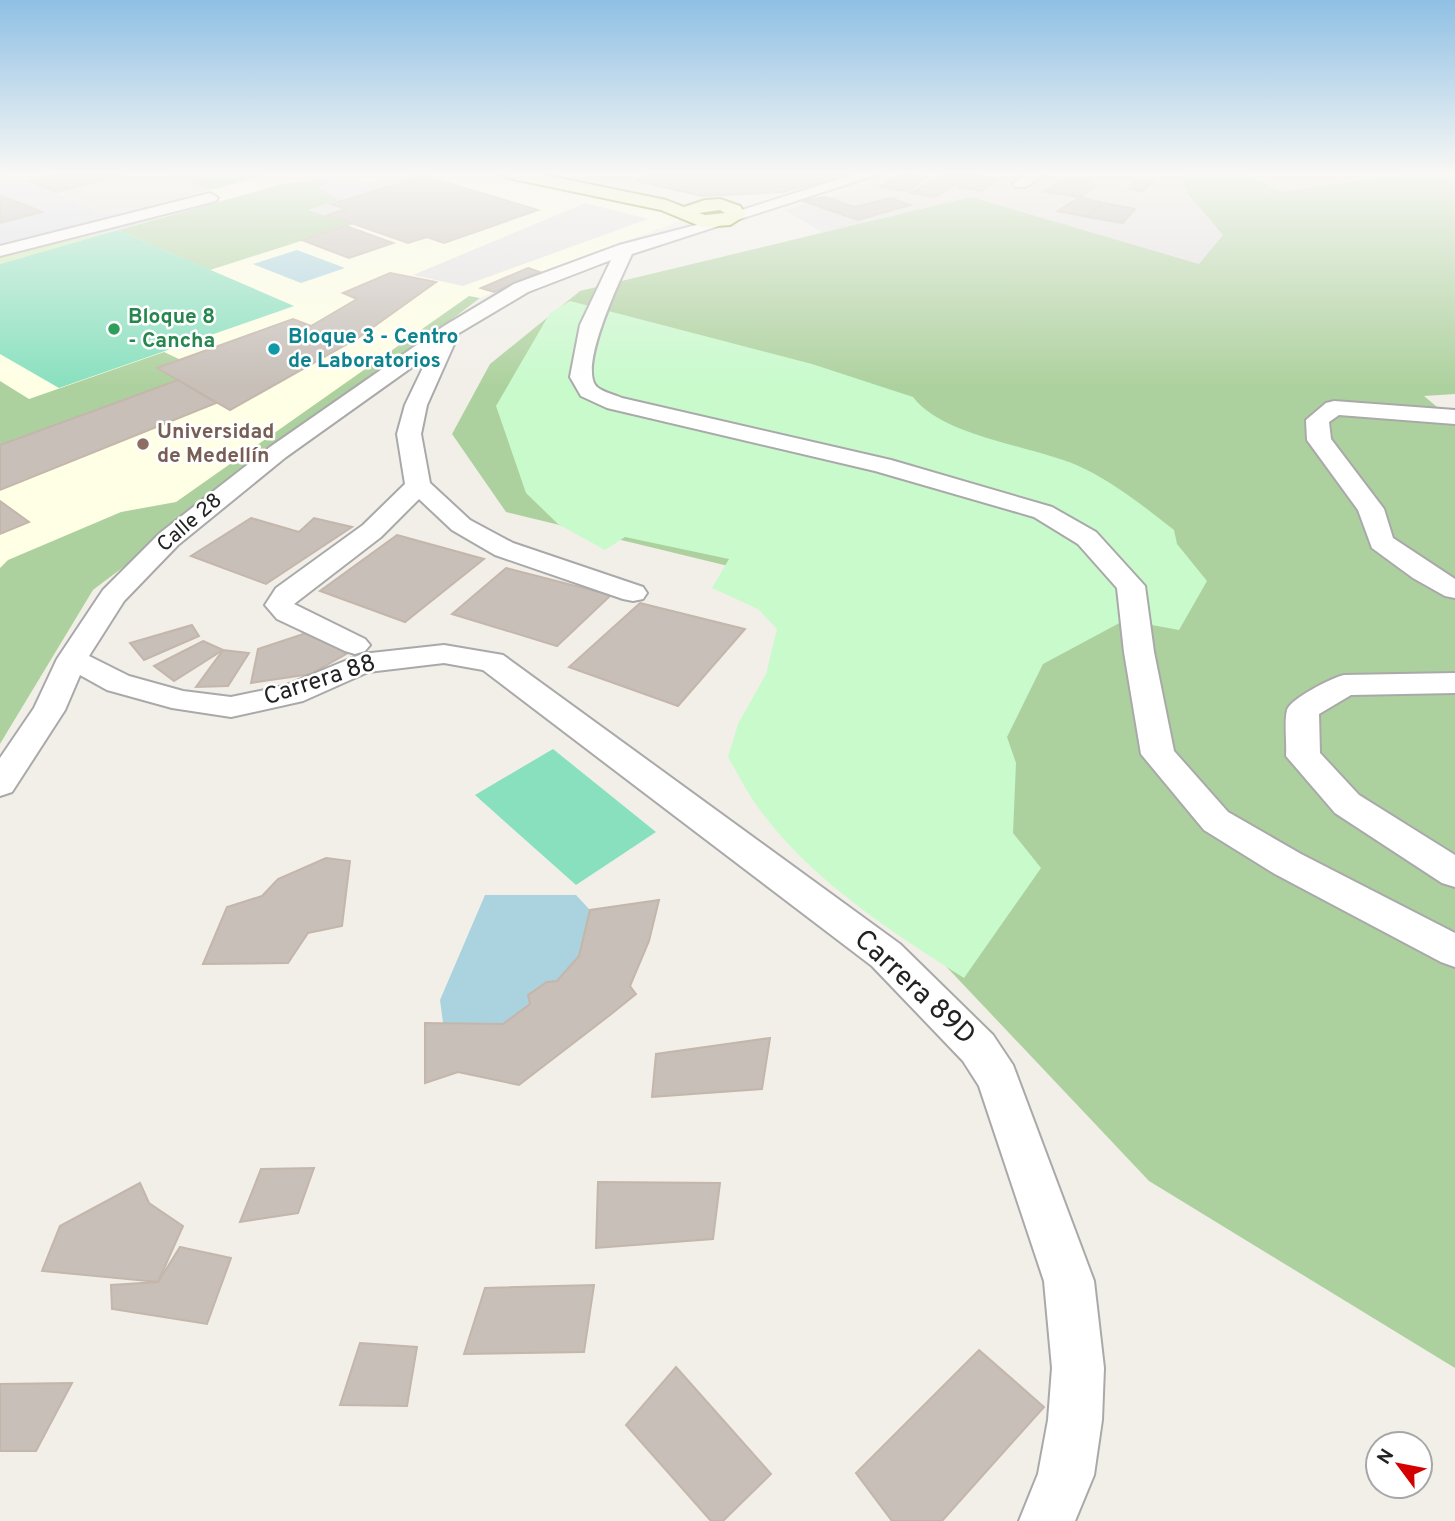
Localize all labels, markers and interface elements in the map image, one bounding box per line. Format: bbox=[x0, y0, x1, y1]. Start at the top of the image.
place label: Bloque 8 - Cancha bbox=[128, 304, 215, 355]
marker: Bloque 8 - Cancha bbox=[106, 321, 122, 337]
place label: Bloque 3 - Centro de Laboratorios bbox=[288, 324, 458, 375]
marker: Bloque 3 - Centro de Laboratorios bbox=[266, 341, 282, 357]
place label: Universidad de Medellín bbox=[157, 419, 274, 470]
marker: Universidad de Medellín bbox=[135, 436, 151, 452]
street label: Calle 28 bbox=[152, 487, 228, 559]
street label: Carrera 88 bbox=[260, 649, 380, 713]
street label: Carrera 89D bbox=[846, 922, 982, 1054]
north arrow bbox=[1364, 1430, 1434, 1500]
text: N bbox=[1372, 1445, 1400, 1469]

